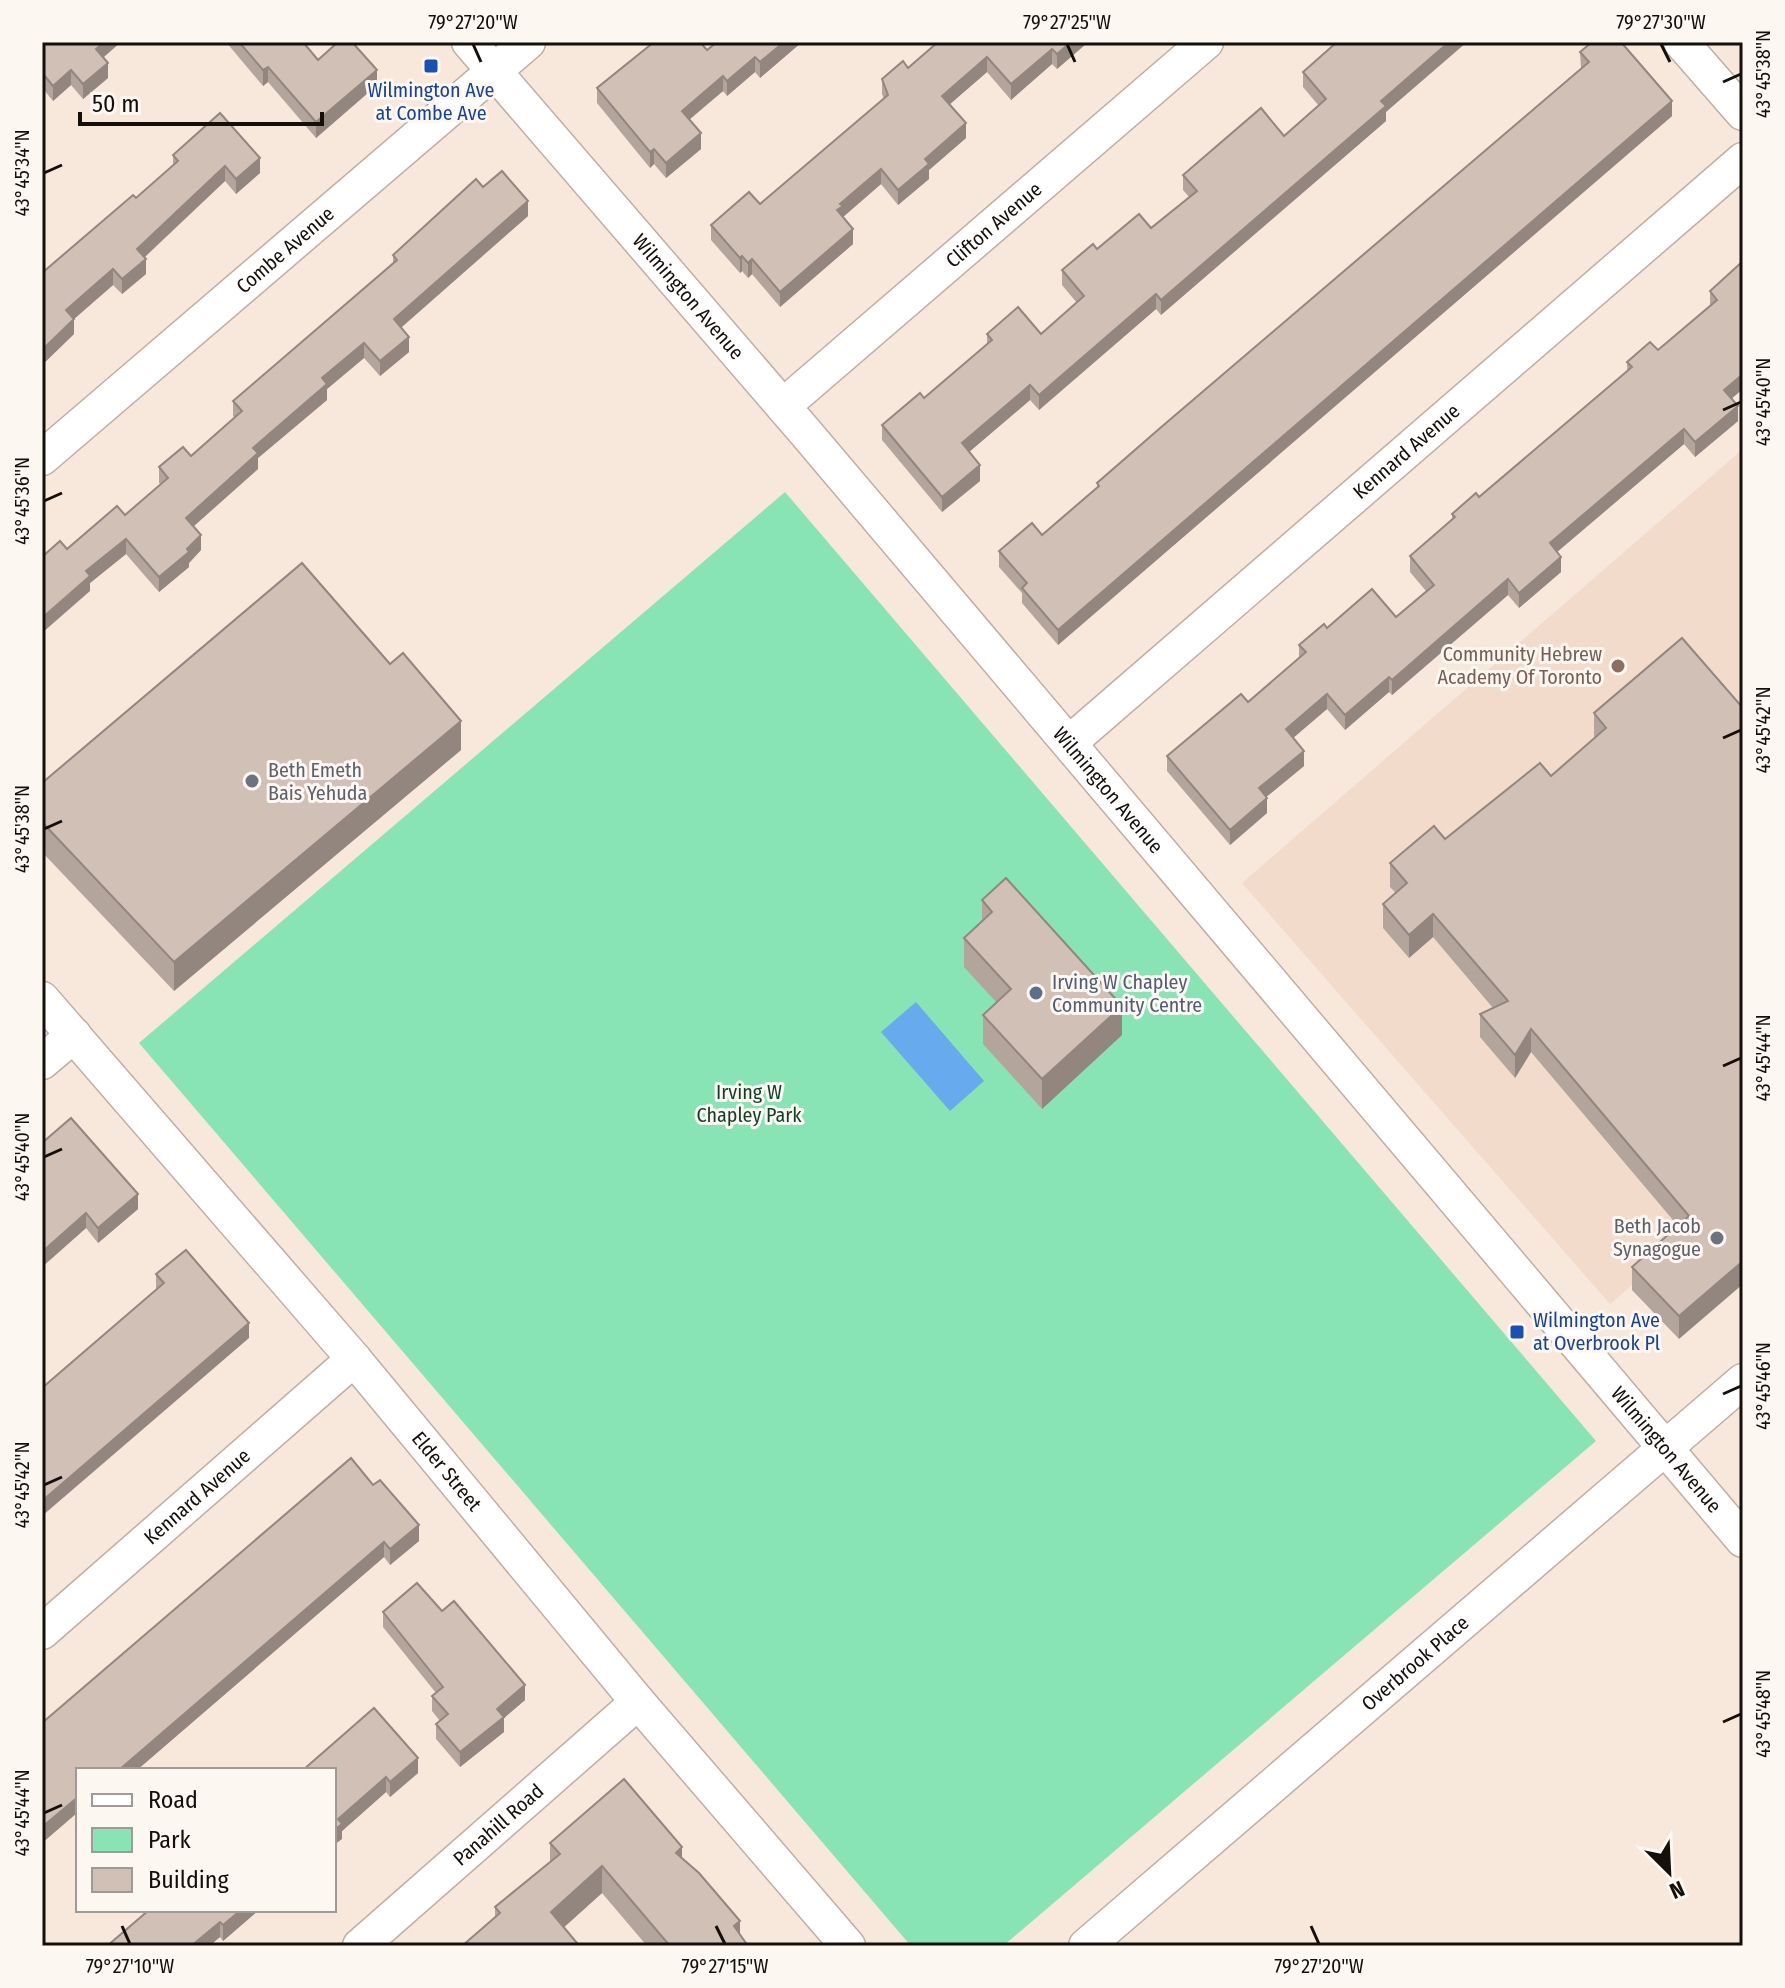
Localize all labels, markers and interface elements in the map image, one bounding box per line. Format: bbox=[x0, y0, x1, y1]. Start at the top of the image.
text: 79°27'20"W bbox=[428, 10, 518, 34]
text: 79°27'25"W bbox=[1023, 10, 1111, 34]
text: 79°27'30"W bbox=[1616, 10, 1706, 34]
text: 43°45'38"N bbox=[1751, 30, 1775, 118]
marker: Wilmington Ave at Combe Ave bbox=[422, 57, 440, 75]
scale bar bbox=[80, 76, 322, 126]
place label: Wilmington Ave at Combe Ave bbox=[368, 78, 494, 125]
text: 50 m bbox=[92, 90, 140, 118]
text: 43°45'34"N bbox=[10, 129, 34, 217]
street label: Clifton Avenue bbox=[941, 177, 1047, 272]
street label: Combe Avenue bbox=[231, 201, 339, 298]
street label: Wilmington Avenue bbox=[628, 229, 749, 364]
text: 43°45'40"N bbox=[1751, 358, 1775, 446]
street label: Kennard Avenue bbox=[1348, 399, 1465, 504]
text: 43°45'36"N bbox=[10, 457, 34, 545]
place label: Community Hebrew Academy Of Toronto bbox=[1438, 642, 1602, 689]
marker: Community Hebrew Academy Of Toronto bbox=[1609, 657, 1627, 675]
text: 43°45'42"N bbox=[1751, 686, 1775, 774]
street label: Wilmington Avenue bbox=[1048, 722, 1168, 858]
place label: Beth Emeth Bais Yehuda bbox=[268, 758, 367, 805]
marker: Beth Emeth Bais Yehuda bbox=[243, 772, 261, 790]
text: 43°45'38"N bbox=[10, 785, 34, 873]
place label: Irving W Chapley Community Centre bbox=[1052, 970, 1202, 1017]
marker: Irving W Chapley Community Centre bbox=[1027, 984, 1045, 1002]
text: 43°45'44"N bbox=[1751, 1014, 1775, 1102]
park label: Irving W Chapley Park bbox=[696, 1080, 802, 1127]
text: 43°45'40"N bbox=[10, 1113, 34, 1201]
place label: Beth Jacob Synagogue bbox=[1613, 1214, 1701, 1261]
marker: Beth Jacob Synagogue bbox=[1708, 1229, 1726, 1247]
place label: Wilmington Ave at Overbrook Pl bbox=[1533, 1308, 1660, 1355]
marker: Wilmington Ave at Overbrook Pl bbox=[1508, 1323, 1526, 1341]
text: 43°45'46"N bbox=[1751, 1342, 1775, 1430]
street label: Wilmington Avenue bbox=[1606, 1382, 1727, 1518]
street label: Elder Street bbox=[407, 1427, 487, 1516]
text: 43°45'42"N bbox=[10, 1441, 34, 1529]
street label: Kennard Avenue bbox=[139, 1443, 255, 1549]
street label: Overbrook Place bbox=[1357, 1610, 1474, 1716]
text: 43°45'48"N bbox=[1751, 1670, 1775, 1758]
legend bbox=[76, 1768, 336, 1912]
text: 43°45'44"N bbox=[10, 1769, 34, 1857]
street label: Panahill Road bbox=[448, 1779, 548, 1871]
text: Road bbox=[148, 1786, 198, 1814]
text: Park bbox=[148, 1826, 191, 1854]
north arrow bbox=[1629, 1832, 1709, 1912]
text: Building bbox=[148, 1866, 230, 1894]
text: N bbox=[1665, 1875, 1688, 1905]
text: 79°27'10"W bbox=[86, 1954, 174, 1978]
text: 79°27'15"W bbox=[682, 1954, 768, 1978]
text: 79°27'20"W bbox=[1274, 1954, 1364, 1978]

